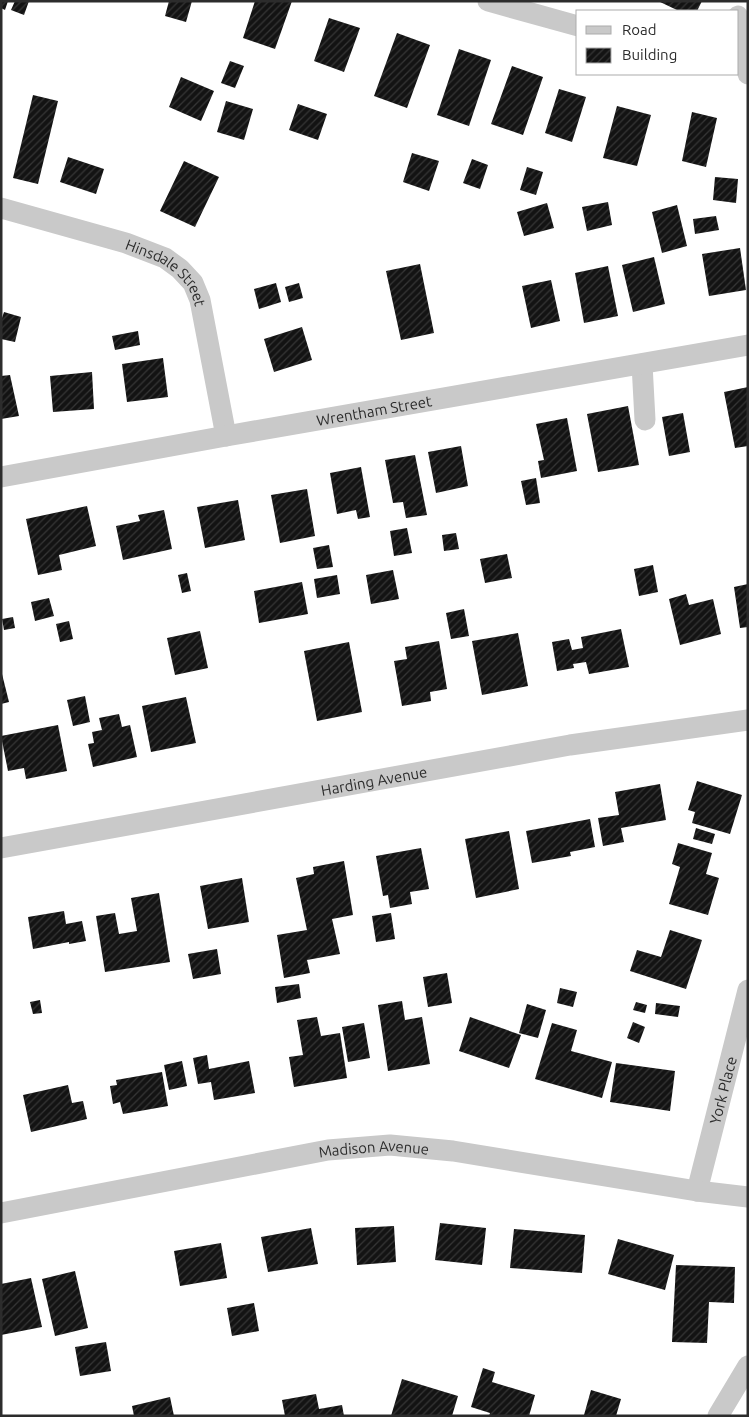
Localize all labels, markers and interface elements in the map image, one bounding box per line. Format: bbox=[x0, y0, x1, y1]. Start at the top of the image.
legend bbox=[576, 10, 739, 75]
text: Road bbox=[622, 21, 657, 38]
text: Building bbox=[622, 46, 677, 63]
street label: Hinsdale Street bbox=[123, 235, 209, 308]
street label: Wrentham Street bbox=[315, 392, 433, 429]
street label: Harding Avenue bbox=[320, 763, 428, 798]
street label: York Place bbox=[706, 1054, 739, 1126]
street label: Madison Avenue bbox=[317, 1136, 430, 1160]

